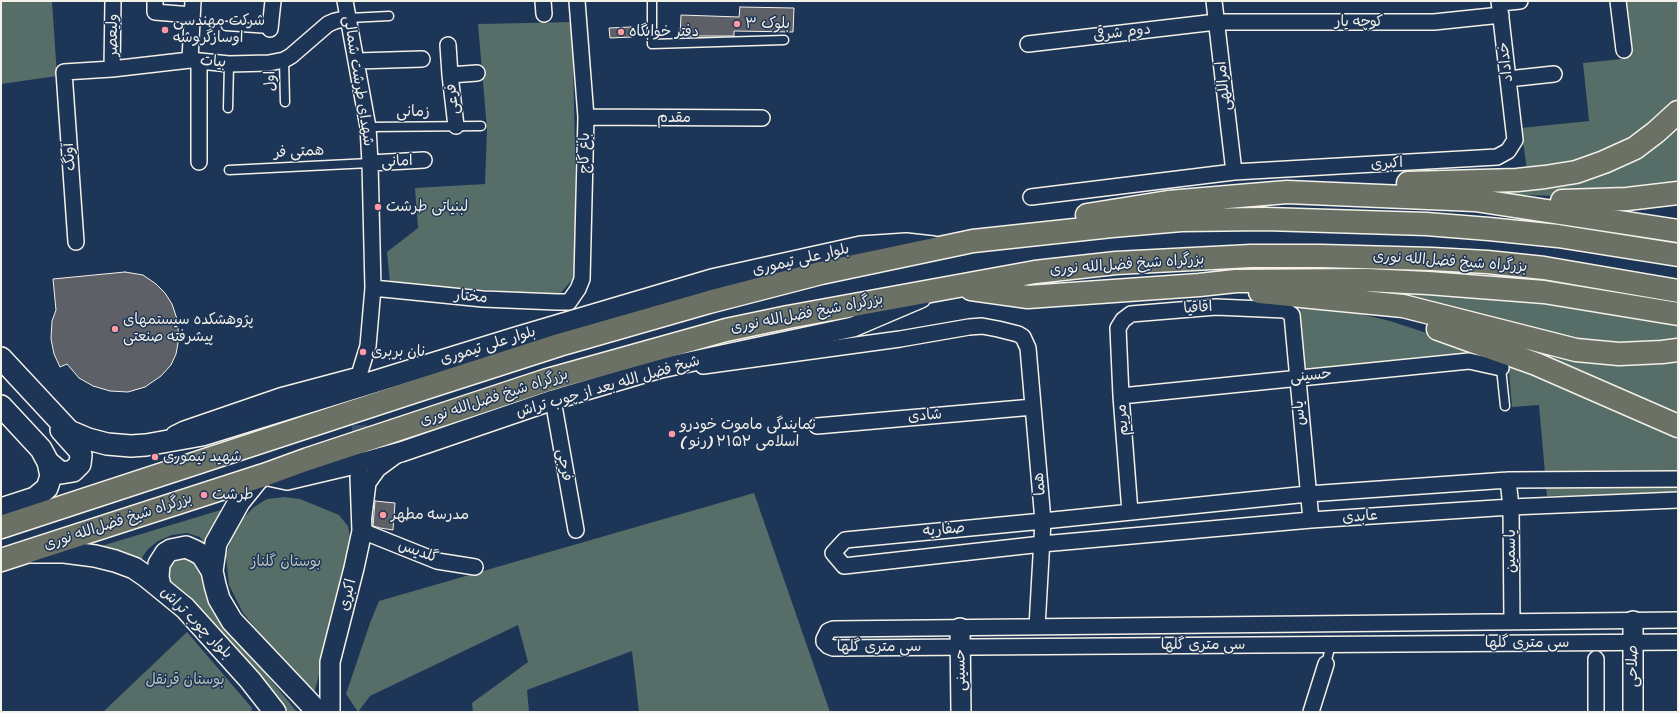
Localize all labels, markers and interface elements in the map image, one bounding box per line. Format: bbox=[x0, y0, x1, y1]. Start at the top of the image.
place label: شرکت مهندسی ا‌وسازگروشه bbox=[173, 12, 265, 47]
street label: کوچه یار bbox=[1335, 13, 1383, 31]
street label: ولیعصر bbox=[104, 14, 122, 56]
street label: شهدای طرشت شمالی bbox=[339, 14, 377, 148]
place label: بلوک ۳ bbox=[745, 15, 790, 33]
marker: بلوک ۳ bbox=[732, 19, 742, 29]
street label: دوم شرقی bbox=[1092, 21, 1152, 45]
place label: دفتر خوابگاه bbox=[629, 23, 699, 41]
marker: شرکت مهندسی ا‌وسازگروشه bbox=[160, 25, 170, 35]
marker: دفتر خوابگاه bbox=[616, 27, 626, 37]
street label: خداداد bbox=[1495, 41, 1517, 83]
street label: بیات bbox=[199, 52, 227, 72]
street label: امراللهی bbox=[1212, 60, 1236, 112]
street label: اول bbox=[262, 70, 280, 92]
street label: فرعی bbox=[442, 83, 464, 115]
street label: زمانی bbox=[396, 103, 430, 121]
street label: مقدم bbox=[657, 109, 691, 127]
street label: باغ کاج bbox=[576, 132, 594, 174]
street label: آونگ bbox=[60, 142, 80, 172]
street label: همتی فر bbox=[273, 142, 325, 162]
street label: امانی bbox=[381, 152, 413, 172]
street label: اکبری bbox=[1370, 154, 1404, 174]
place label: لبنیاتی طرشت bbox=[386, 198, 468, 216]
marker: لبنیاتی طرشت bbox=[373, 202, 383, 212]
street label: بلوار علی تیموری bbox=[751, 240, 851, 280]
street label: بزرگراه شیخ فضل‌الله نوری bbox=[1372, 248, 1528, 276]
street label: بزرگراه شیخ فضل‌الله نوری bbox=[1049, 251, 1205, 279]
street label: مختار bbox=[454, 287, 488, 307]
street label: بزرگراه شیخ فضل‌الله نوری bbox=[729, 290, 885, 338]
street label: اقاقیا bbox=[1183, 298, 1213, 318]
place label: پژوهشکده سیستمهای پیشرفته صنعتی bbox=[123, 311, 254, 346]
street label: بلوار علی تیموری bbox=[438, 323, 538, 369]
marker: پژوهشکده سیستمهای پیشرفته صنعتی bbox=[110, 324, 120, 334]
place label: نان بربری bbox=[371, 343, 425, 361]
marker: نان بربری bbox=[358, 347, 368, 357]
street label: شیخ فضل الله بعد از چوب تراش bbox=[514, 352, 702, 422]
street label: بزرگراه شیخ فضل‌الله نوری bbox=[417, 365, 571, 431]
street label: حسینی bbox=[1289, 365, 1333, 387]
street label: یاس bbox=[1290, 400, 1310, 426]
street label: مریم bbox=[1113, 403, 1133, 437]
street label: شادی bbox=[907, 406, 943, 426]
place label: نمایندگی ماموت خودرو ( رنو) اسلامی ۲۱۵۲ bbox=[680, 416, 816, 451]
marker: نمایندگی ماموت خودرو ( رنو) اسلامی ۲۱۵۲ bbox=[667, 429, 677, 439]
place label: شهید تیموری bbox=[163, 448, 242, 466]
street label: فرجی bbox=[552, 448, 576, 482]
marker: شهید تیموری bbox=[150, 452, 160, 462]
street label: هما bbox=[1030, 472, 1050, 496]
place label: طرشت bbox=[212, 486, 254, 504]
street label: بزرگراه شیخ فضل‌الله نوری bbox=[41, 489, 195, 555]
marker: طرشت bbox=[199, 490, 209, 500]
place label: مدرسه مطهر bbox=[391, 506, 469, 524]
street label: عابدی bbox=[1342, 507, 1378, 527]
marker: مدرسه مطهر bbox=[378, 510, 388, 520]
street label: صفاریه bbox=[922, 519, 966, 541]
street label: یاسمین bbox=[1502, 529, 1520, 573]
street label: گلدیس bbox=[396, 537, 440, 567]
park label: بوستان گلناز bbox=[251, 553, 321, 571]
street label: اکبری bbox=[335, 577, 361, 613]
street label: بلوار چوب‌ تراش bbox=[156, 583, 236, 663]
street label: سی متری گلها bbox=[1485, 634, 1569, 652]
street label: سی متری گلها bbox=[1161, 636, 1245, 654]
street label: سی متری گلها bbox=[837, 638, 921, 656]
street label: صلاحی bbox=[1624, 645, 1642, 687]
street label: حسینی bbox=[952, 649, 970, 691]
park label: بوستان قرنقل bbox=[145, 671, 225, 689]

